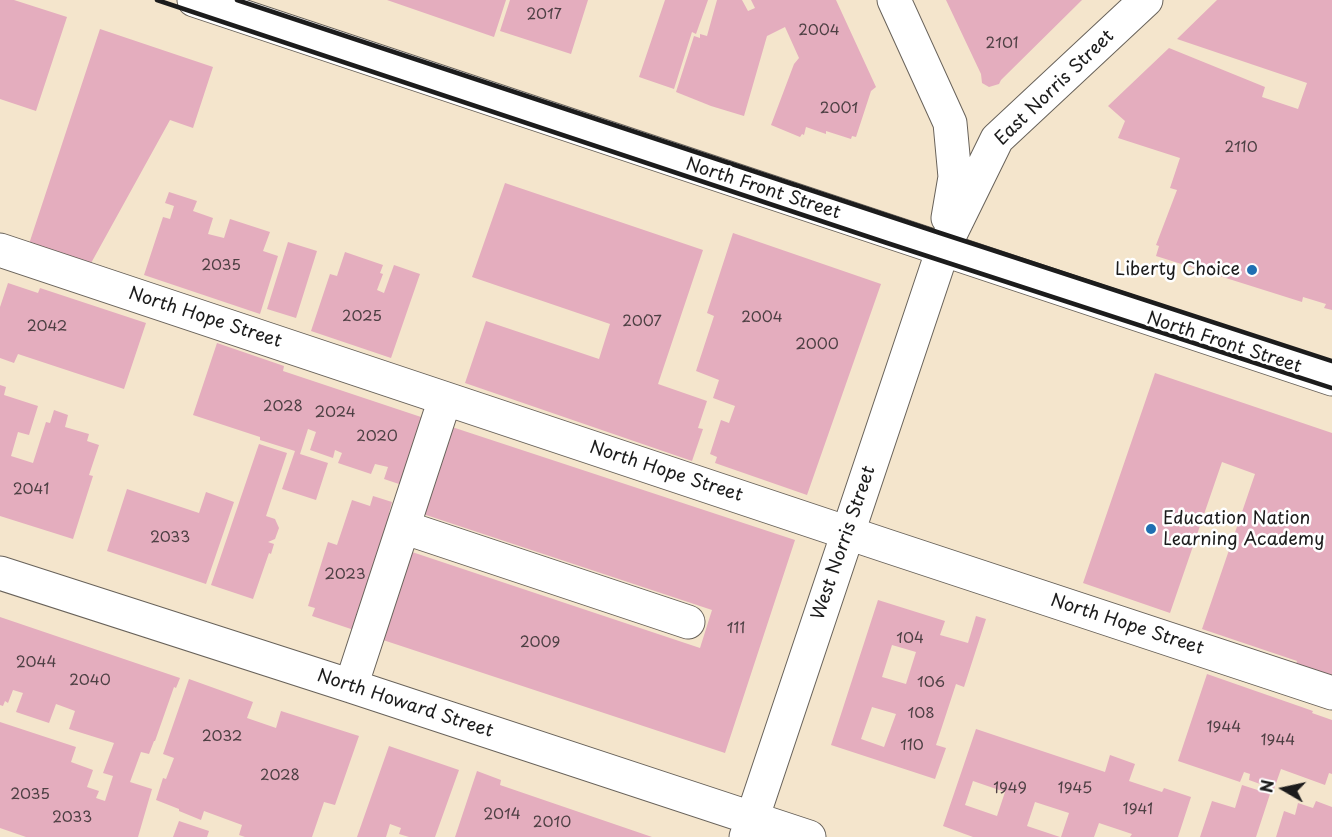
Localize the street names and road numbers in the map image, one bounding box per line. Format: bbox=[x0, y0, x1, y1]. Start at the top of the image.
street label: East Norris Street bbox=[991, 26, 1119, 150]
street label: North Front Street bbox=[683, 154, 843, 224]
street label: North Hope Street bbox=[126, 283, 284, 353]
street label: North Front Street bbox=[1144, 308, 1304, 378]
street label: North Hope Street bbox=[587, 437, 745, 507]
street label: West Norris Street bbox=[807, 463, 881, 623]
street label: North Hope Street bbox=[1048, 590, 1206, 660]
street label: North Howard Street bbox=[314, 665, 496, 743]

